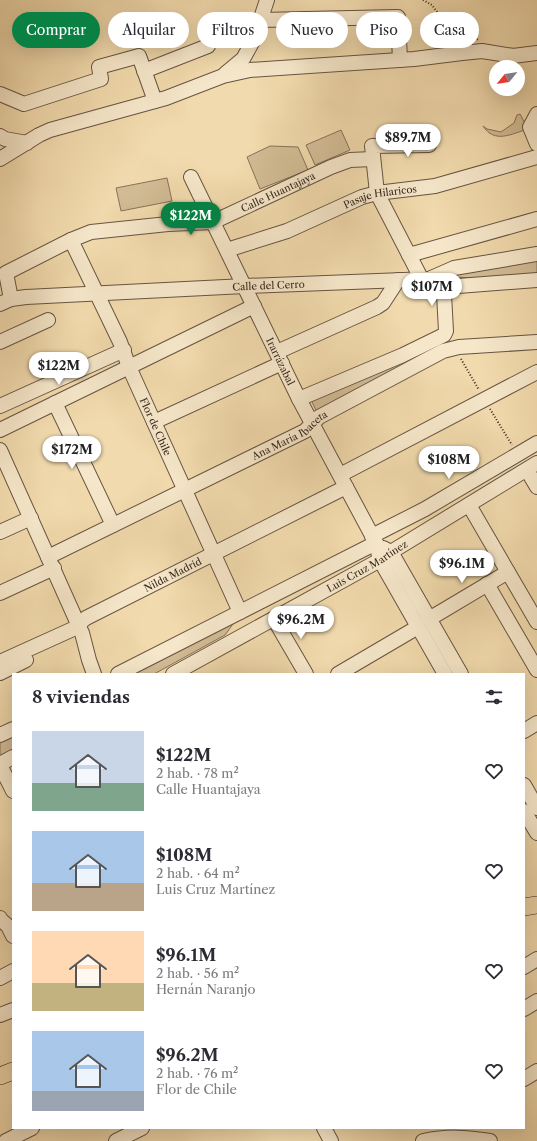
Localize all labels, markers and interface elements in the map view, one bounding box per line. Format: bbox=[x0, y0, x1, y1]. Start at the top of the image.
chip: Comprar bbox=[12, 12, 100, 48]
chip: Alquilar bbox=[108, 12, 189, 48]
chip: Filtros bbox=[197, 12, 268, 48]
chip: Nuevo bbox=[276, 12, 348, 48]
chip: Piso bbox=[356, 12, 412, 48]
chip: Casa bbox=[420, 12, 479, 48]
north arrow bbox=[489, 60, 525, 96]
map controls bbox=[489, 60, 525, 96]
pin: $89.7M bbox=[375, 124, 441, 158]
text: $89.7M bbox=[385, 129, 431, 145]
street label: Calle Huantajaya bbox=[239, 169, 318, 215]
street label: Pasaje Hilaricos bbox=[341, 182, 417, 211]
pin: $122M bbox=[163, 202, 219, 236]
text: $122M bbox=[170, 207, 212, 223]
pin: $107M bbox=[404, 273, 460, 307]
street label: Calle del Cerro bbox=[232, 277, 305, 293]
text: $107M bbox=[411, 278, 453, 294]
street label: Irarrázabal bbox=[264, 335, 298, 387]
pin: $122M bbox=[31, 352, 87, 386]
text: $122M bbox=[38, 357, 80, 373]
street label: Flor de Chile bbox=[137, 395, 175, 458]
street label: Ana María Ibaceta bbox=[249, 407, 330, 463]
pin: $172M bbox=[44, 436, 100, 470]
text: $172M bbox=[51, 441, 93, 457]
pin: $108M bbox=[421, 446, 477, 480]
text: $108M bbox=[427, 451, 471, 467]
street label: Luis Cruz Martínez bbox=[324, 537, 410, 595]
pin: $96.1M bbox=[429, 550, 495, 584]
street label: Nilda Madrid bbox=[141, 554, 204, 594]
text: $96.1M bbox=[439, 555, 485, 571]
pin: $96.2M bbox=[268, 606, 334, 640]
text: $96.2M bbox=[277, 611, 325, 627]
icon: filters bbox=[483, 686, 505, 708]
text: 8 viviendas bbox=[32, 687, 130, 707]
text: $122M bbox=[156, 745, 211, 765]
icon: home bbox=[64, 747, 112, 795]
icon: heart bbox=[483, 760, 505, 782]
text: 2 hab. · 78 m² bbox=[156, 765, 239, 781]
text: Calle Huantajaya bbox=[156, 781, 261, 797]
text: $108M bbox=[156, 845, 212, 865]
icon: home bbox=[64, 847, 112, 895]
icon: heart bbox=[483, 860, 505, 882]
text: 2 hab. · 64 m² bbox=[156, 865, 240, 881]
text: Luis Cruz Martínez bbox=[156, 881, 275, 897]
text: $96.1M bbox=[156, 945, 216, 965]
icon: home bbox=[64, 947, 112, 995]
icon: heart bbox=[483, 960, 505, 982]
text: 2 hab. · 56 m² bbox=[156, 965, 239, 981]
text: Hernán Naranjo bbox=[156, 981, 256, 997]
text: $96.2M bbox=[156, 1045, 219, 1065]
icon: home bbox=[64, 1047, 112, 1095]
icon: heart bbox=[483, 1060, 505, 1082]
text: 2 hab. · 76 m² bbox=[156, 1065, 238, 1081]
text: Flor de Chile bbox=[156, 1081, 237, 1097]

